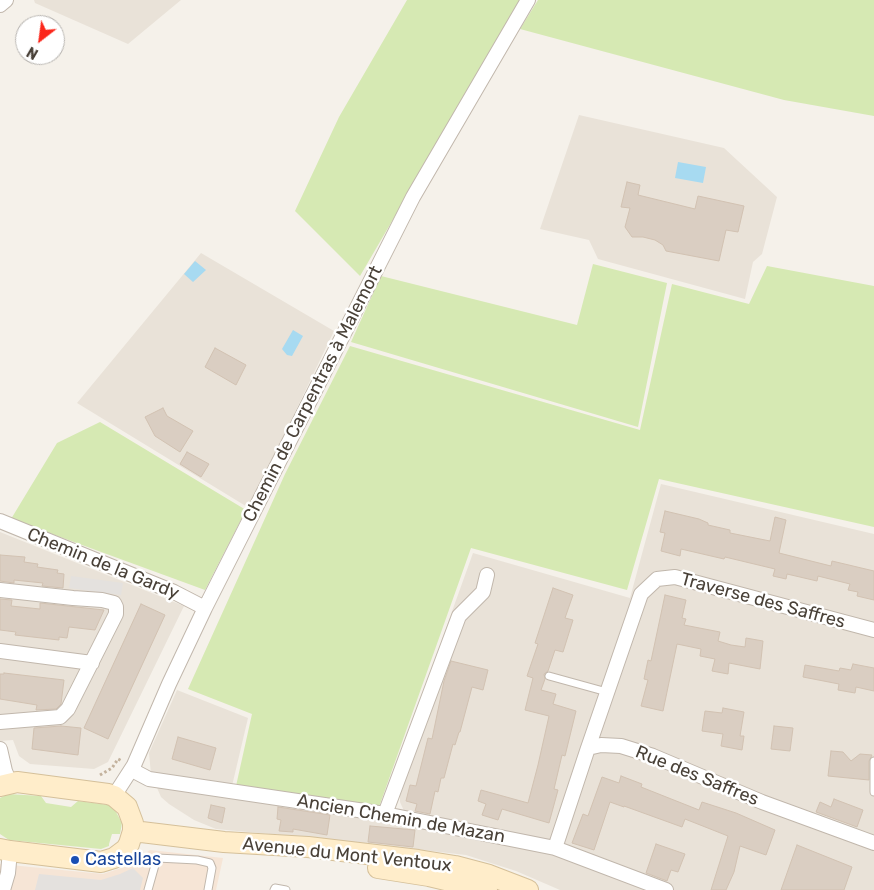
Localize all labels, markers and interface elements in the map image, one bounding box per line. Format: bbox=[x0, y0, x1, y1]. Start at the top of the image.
north arrow bbox=[15, 15, 65, 65]
text: N bbox=[24, 43, 41, 62]
street label: Chemin de Carpentras à Malemort bbox=[239, 262, 387, 526]
street label: Chemin de la Gardy bbox=[24, 524, 182, 604]
street label: Traverse des Saffres bbox=[678, 569, 848, 633]
street label: Rue des Saffres bbox=[632, 741, 762, 811]
street label: Ancien Chemin de Mazan bbox=[295, 790, 507, 848]
street label: Avenue du Mont Ventoux bbox=[242, 833, 452, 877]
place label: Castellas bbox=[85, 849, 161, 871]
marker: Castellas bbox=[69, 854, 81, 866]

